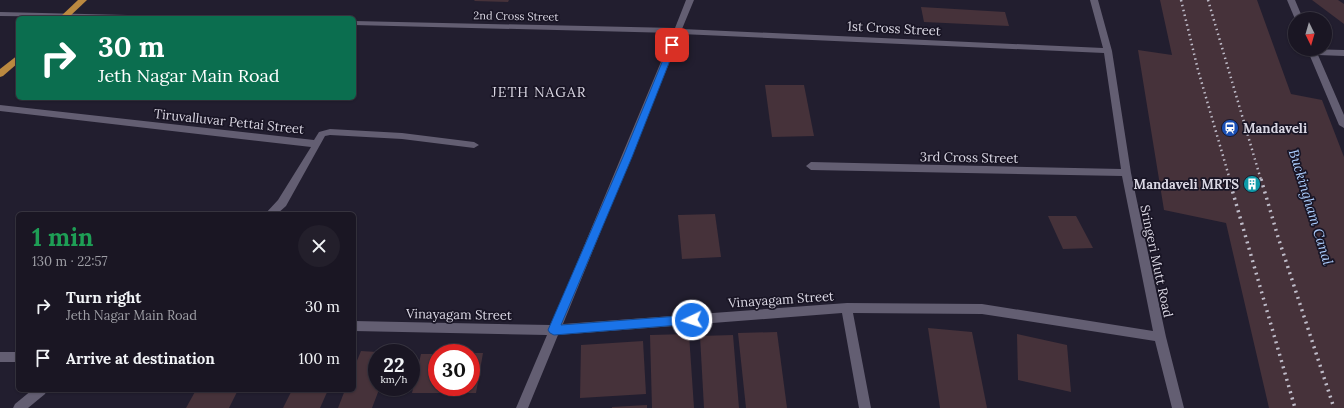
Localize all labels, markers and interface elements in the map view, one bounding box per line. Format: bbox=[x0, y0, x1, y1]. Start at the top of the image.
street label: 2nd Cross Street bbox=[473, 8, 559, 24]
north arrow bbox=[1288, 12, 1332, 56]
map controls bbox=[1288, 12, 1332, 56]
street label: 1st Cross Street bbox=[847, 18, 941, 39]
pin bbox=[655, 28, 689, 62]
text: 30 m bbox=[98, 29, 165, 65]
icon: right bbox=[32, 32, 84, 84]
icon: arrive bbox=[661, 34, 683, 56]
text: Jeth Nagar Main Road bbox=[98, 64, 280, 87]
district label: JETH NAGAR bbox=[490, 83, 587, 101]
street label: Tiruvalluvar Pettai Street bbox=[153, 105, 305, 138]
station icon: Mandaveli bbox=[1220, 118, 1240, 138]
place label: Mandaveli bbox=[1243, 120, 1307, 137]
water label: Buckingham Canal bbox=[1285, 147, 1337, 267]
street label: 3rd Cross Street bbox=[920, 148, 1018, 167]
building icon: Mandaveli MRTS bbox=[1242, 174, 1262, 194]
place label: Mandaveli MRTS bbox=[1134, 176, 1239, 193]
street label: Sringeri Mutt Road bbox=[1136, 203, 1177, 319]
text: 1 min bbox=[32, 222, 93, 253]
button: close bbox=[298, 225, 340, 267]
text: 130 m · 22:57 bbox=[32, 253, 107, 270]
street label: Vinayagam Street bbox=[727, 287, 834, 312]
text: Turn right bbox=[66, 288, 142, 307]
icon: right bbox=[32, 295, 54, 317]
text: 30 m bbox=[305, 297, 340, 316]
position arrow bbox=[671, 299, 713, 341]
street label: Vinayagam Street bbox=[405, 305, 512, 324]
text: Jeth Nagar Main Road bbox=[66, 307, 197, 324]
speed limit sign: 30 bbox=[428, 344, 480, 396]
icon: arrive bbox=[32, 347, 54, 369]
text: Arrive at destination bbox=[66, 349, 215, 368]
text: 100 m bbox=[299, 349, 340, 368]
text: 22 bbox=[383, 352, 405, 377]
text: km/h bbox=[380, 373, 408, 386]

